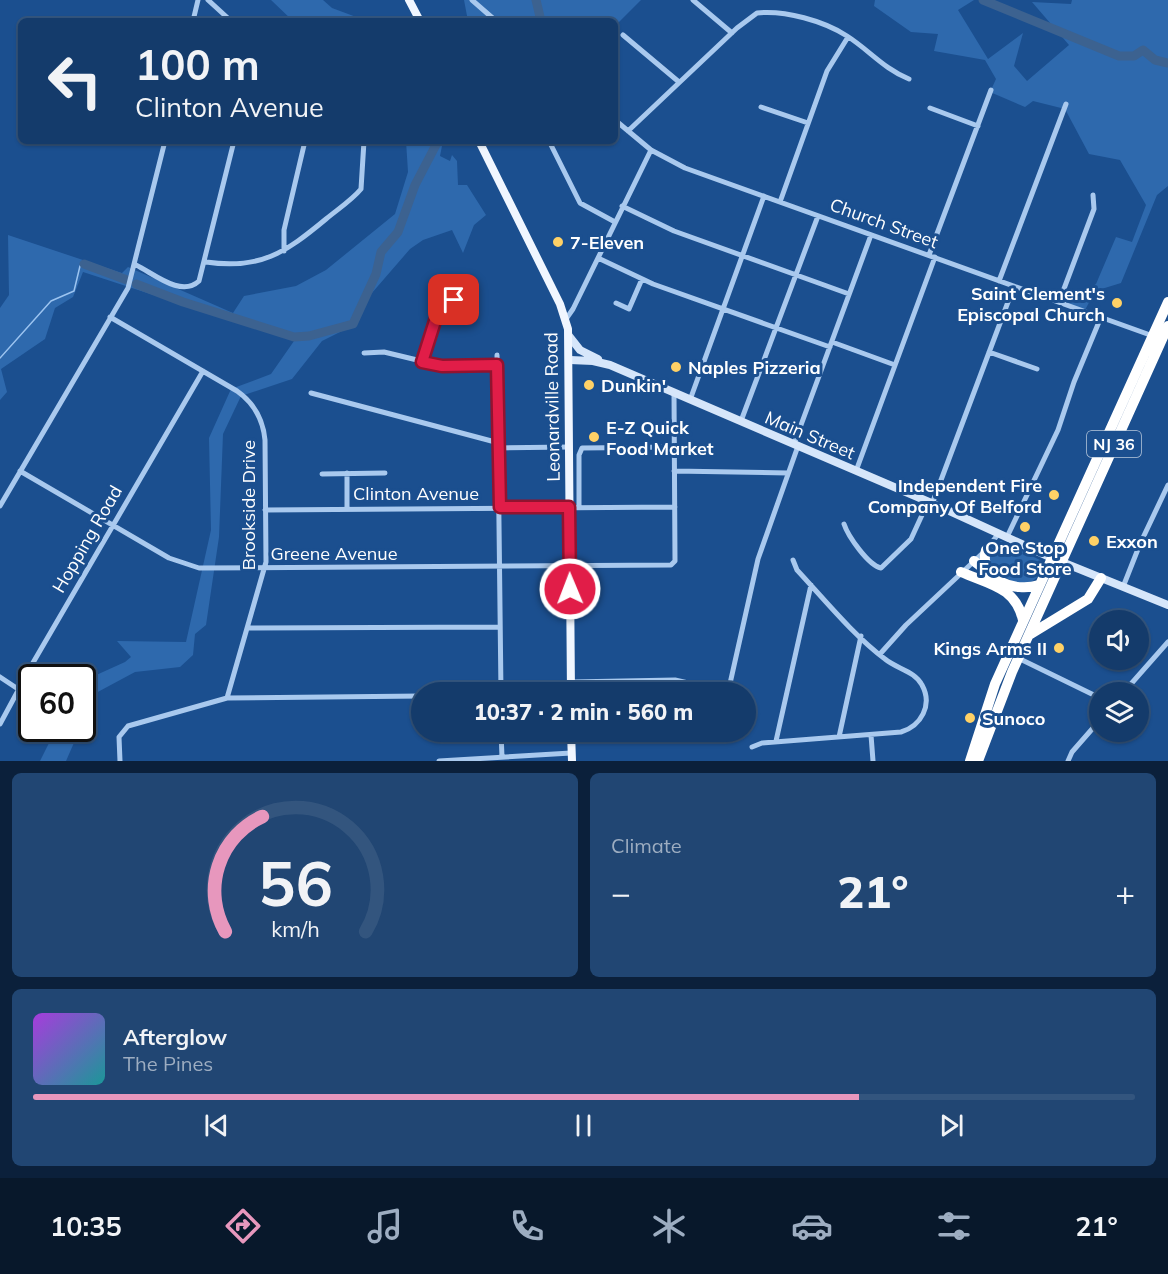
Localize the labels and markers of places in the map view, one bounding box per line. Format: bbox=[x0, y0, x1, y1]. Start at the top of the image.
place label: 7-Eleven bbox=[570, 231, 644, 254]
marker: 7-Eleven bbox=[551, 235, 565, 249]
pin bbox=[428, 274, 479, 325]
place label: Saint Clement's Episcopal Church bbox=[957, 282, 1105, 326]
marker: Saint Clement's Episcopal Church bbox=[1110, 296, 1124, 310]
place label: Naples Pizzeria bbox=[688, 356, 821, 379]
marker: Naples Pizzeria bbox=[669, 360, 683, 374]
place label: Dunkin' bbox=[601, 374, 666, 397]
marker: Dunkin' bbox=[582, 378, 596, 392]
place label: E-Z Quick Food Market bbox=[606, 416, 714, 460]
marker: E-Z Quick Food Market bbox=[587, 430, 601, 444]
place label: Independent Fire Company Of Belford bbox=[868, 474, 1042, 518]
marker: Independent Fire Company Of Belford bbox=[1047, 488, 1061, 502]
marker: One Stop Food Store bbox=[1018, 520, 1032, 534]
place label: Exxon bbox=[1106, 530, 1158, 553]
marker: Exxon bbox=[1087, 534, 1101, 548]
place label: One Stop Food Store bbox=[978, 536, 1072, 580]
place label: Kings Arms II bbox=[933, 637, 1047, 660]
marker: Kings Arms II bbox=[1052, 641, 1066, 655]
place label: Sunoco bbox=[982, 707, 1045, 730]
marker: Sunoco bbox=[963, 711, 977, 725]

